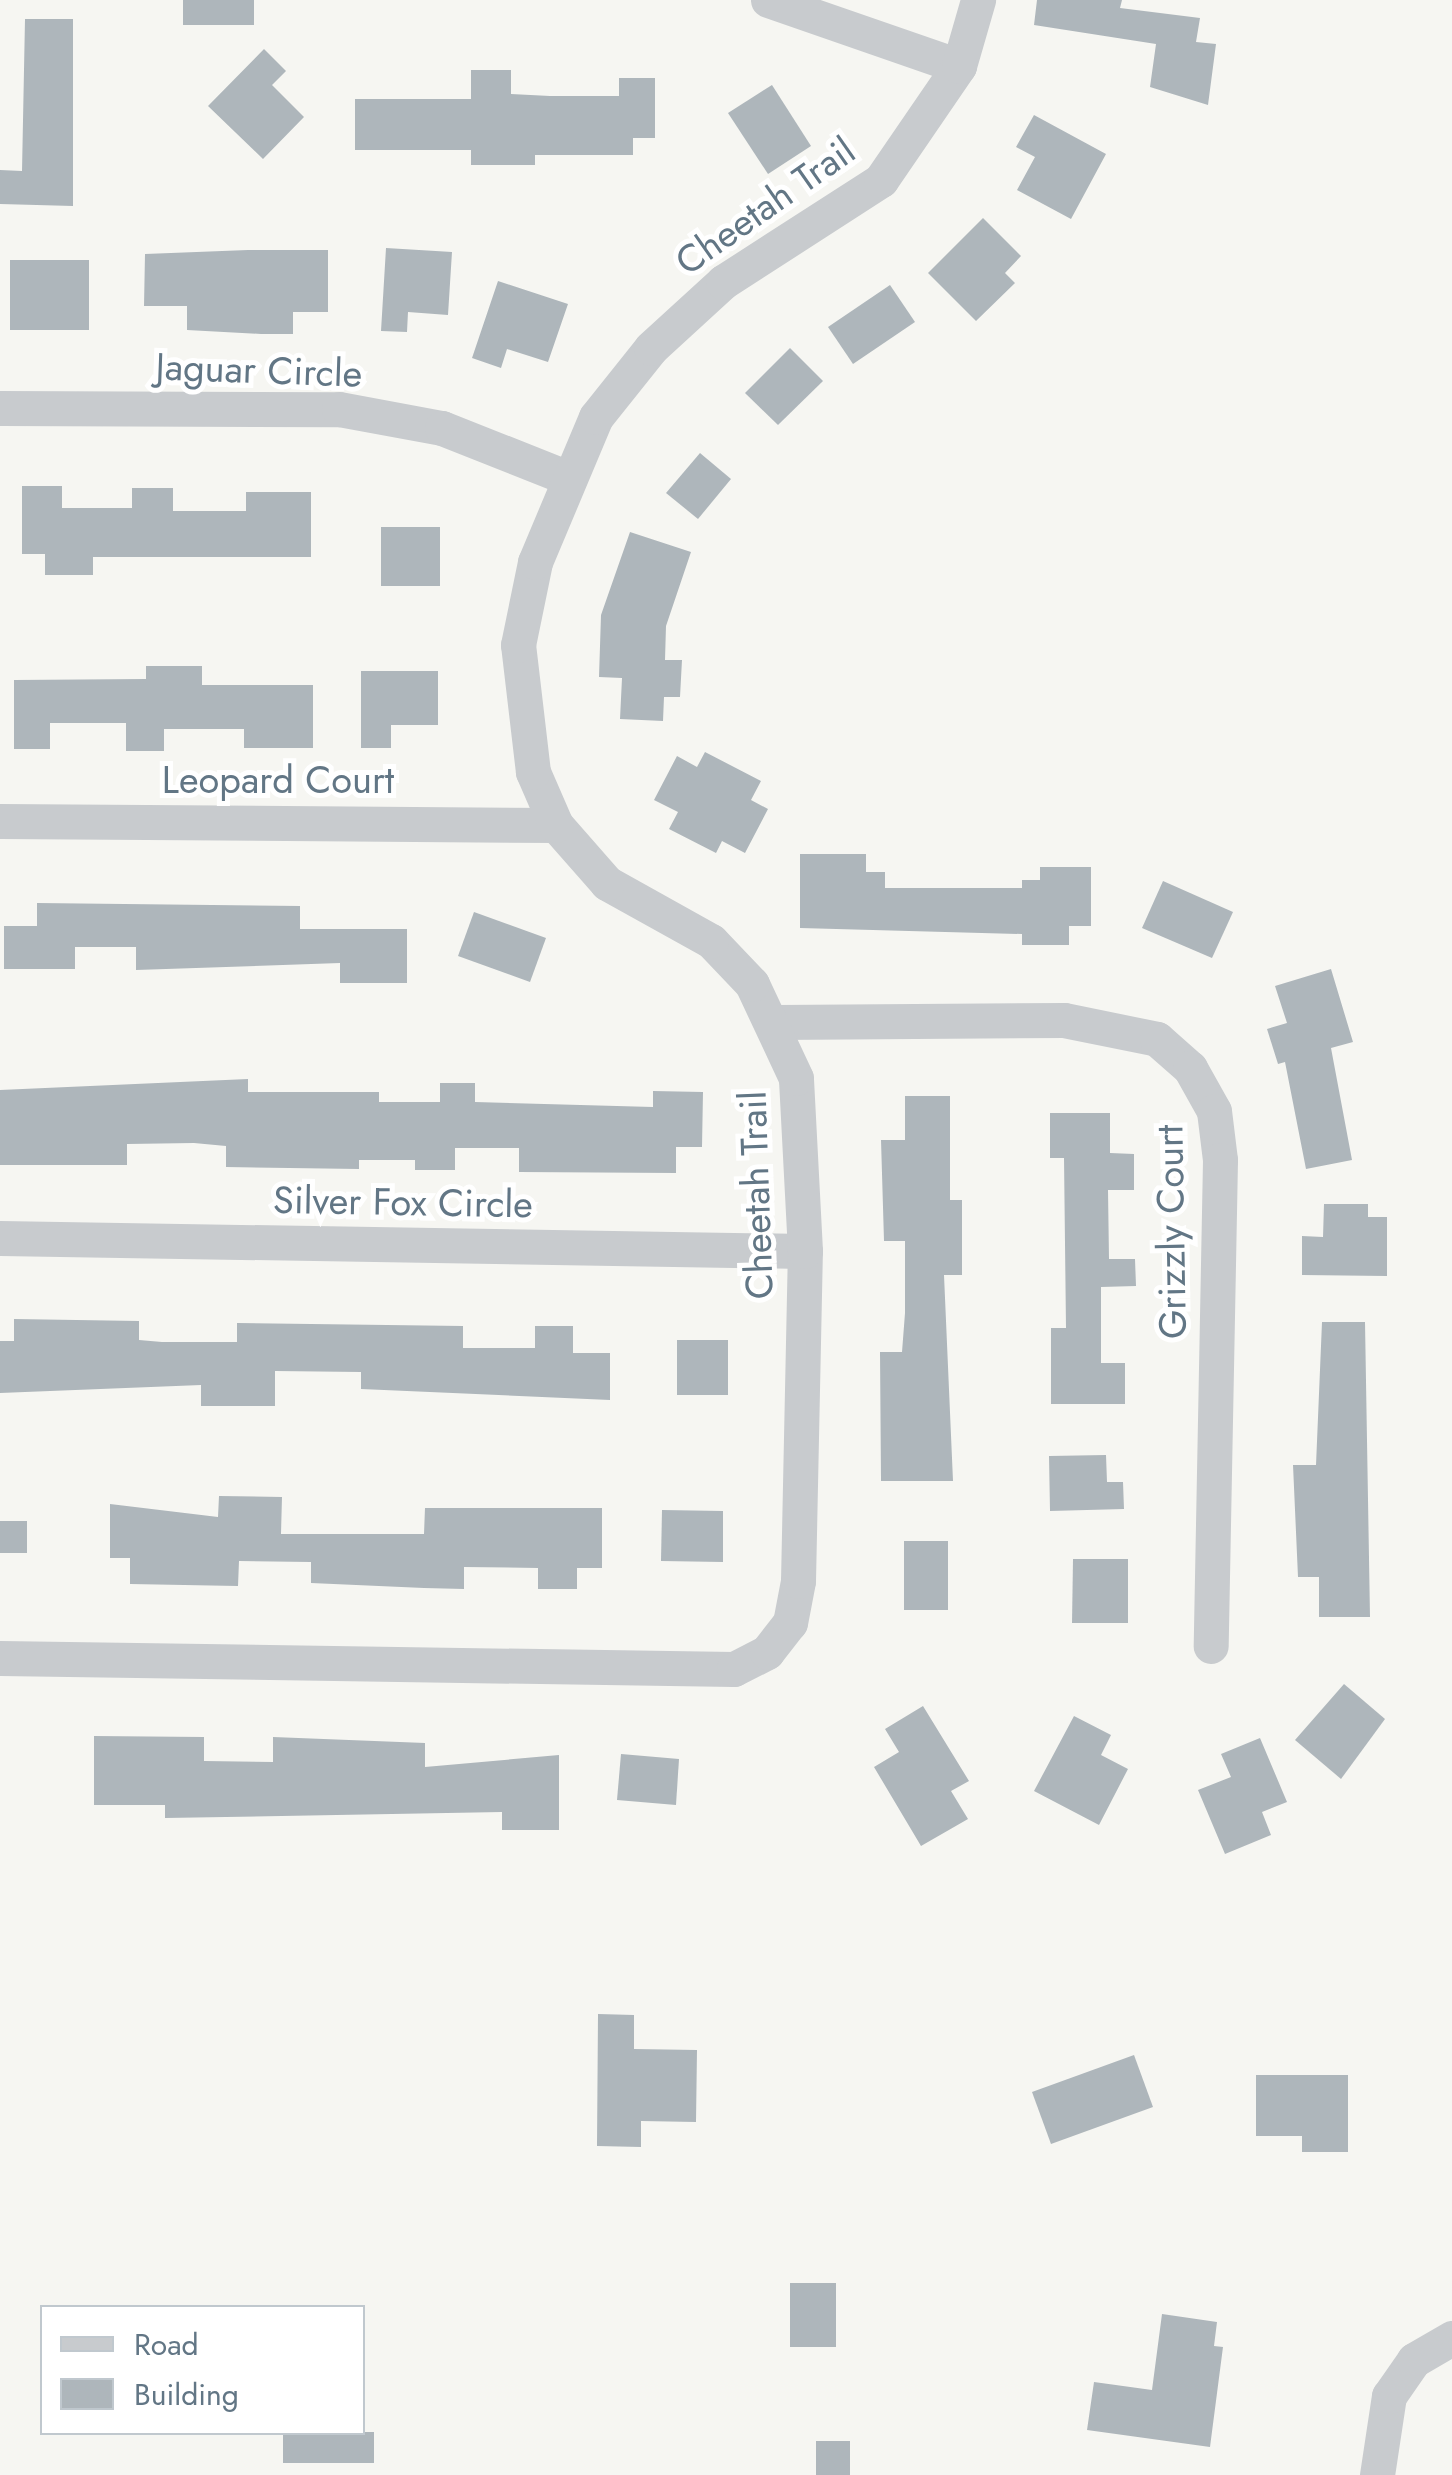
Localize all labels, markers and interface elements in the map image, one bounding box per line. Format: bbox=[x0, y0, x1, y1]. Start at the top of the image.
street label: Cheetah Trail bbox=[667, 128, 863, 284]
street label: Jaguar Circle bbox=[155, 344, 363, 396]
street label: Leopard Court bbox=[162, 757, 394, 803]
street label: Cheetah Trail bbox=[730, 1090, 782, 1300]
street label: Grizzly Court bbox=[1146, 1125, 1196, 1339]
street label: Silver Fox Circle bbox=[273, 1177, 533, 1227]
legend bbox=[40, 2305, 365, 2435]
text: Road bbox=[134, 2323, 199, 2366]
text: Building bbox=[134, 2373, 239, 2416]

